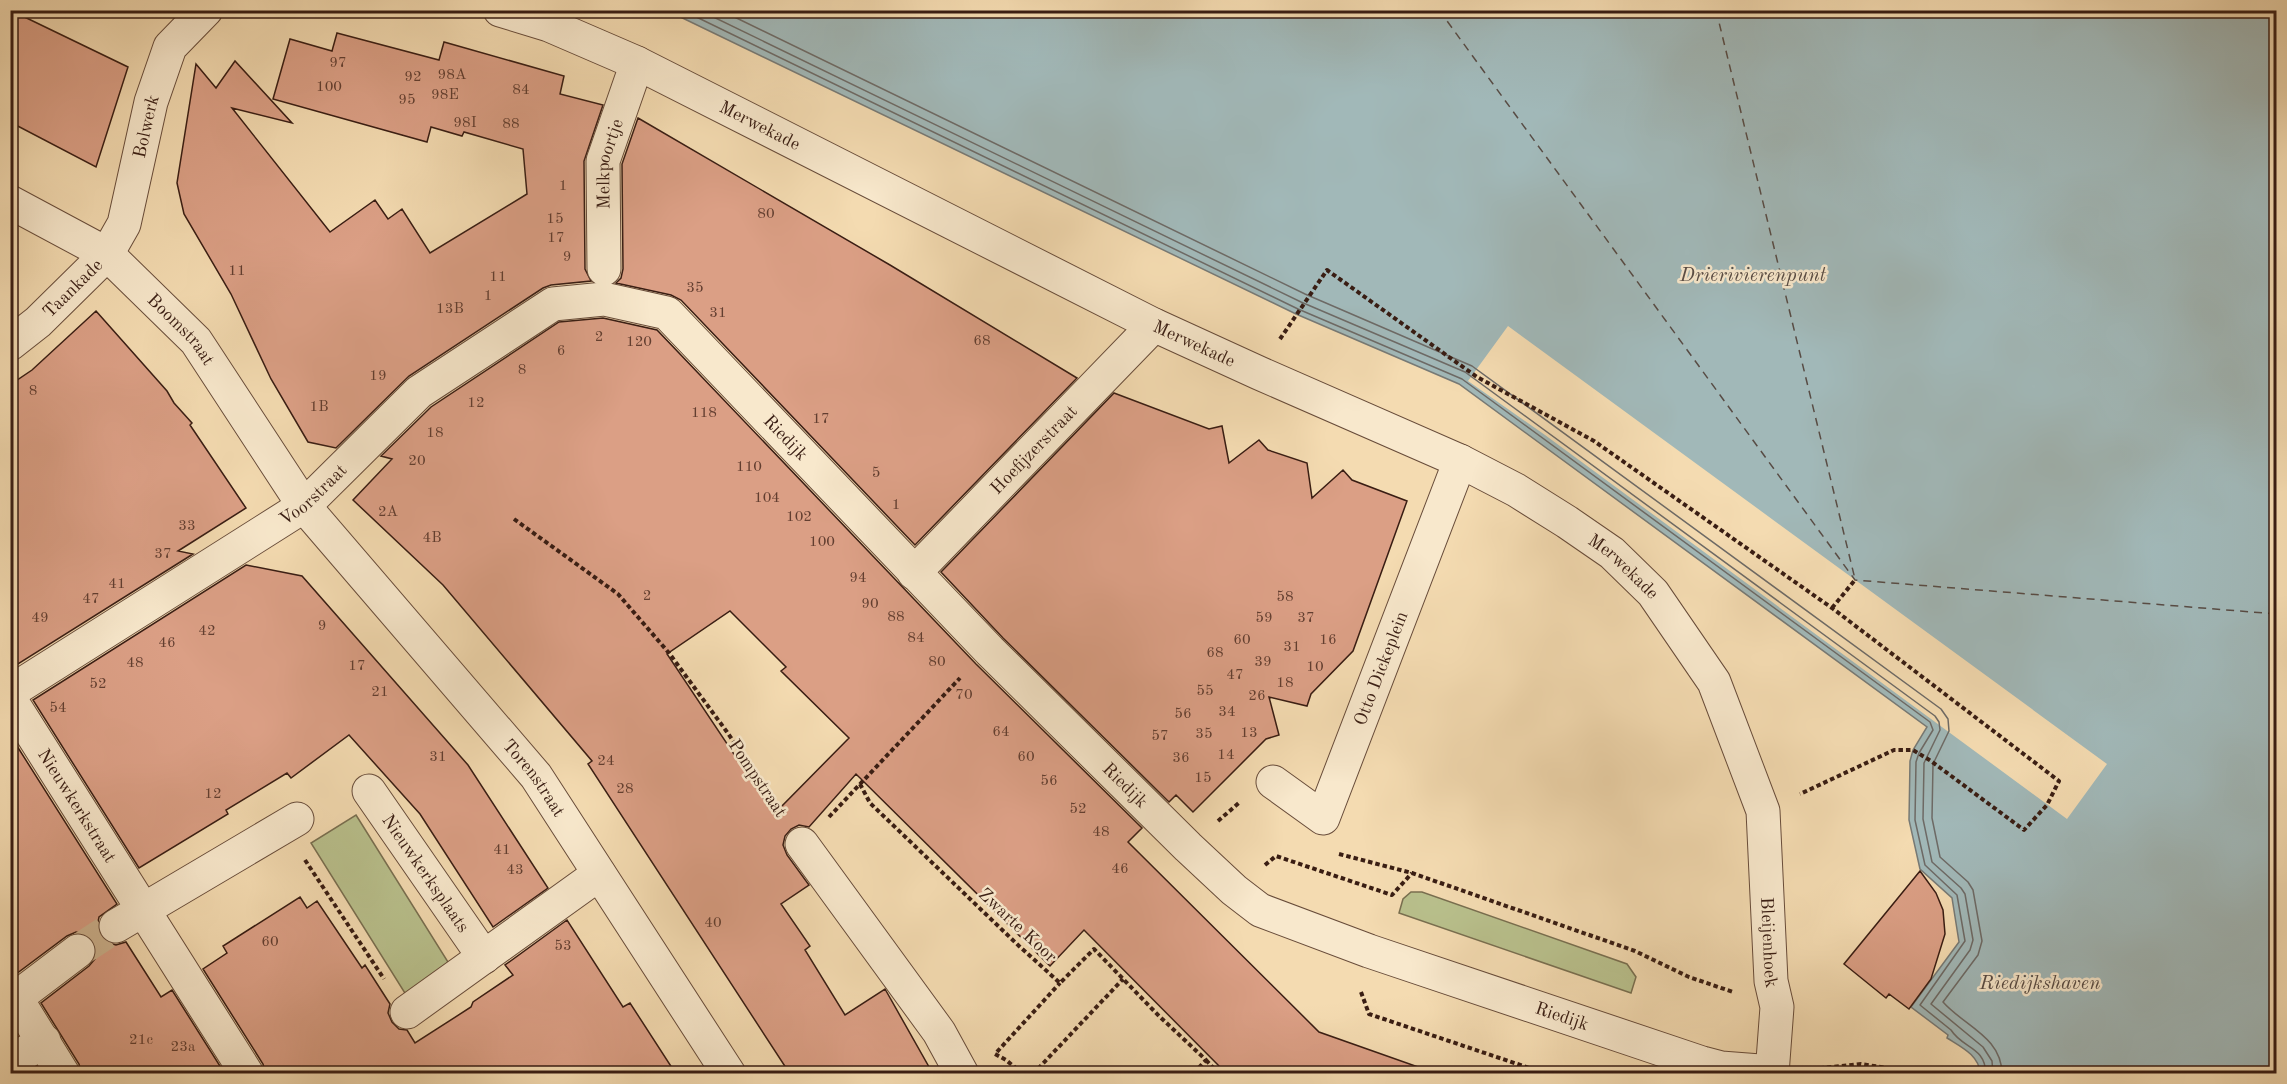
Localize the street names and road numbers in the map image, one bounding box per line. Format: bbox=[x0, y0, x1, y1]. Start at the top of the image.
street label: Bolwerk bbox=[131, 93, 163, 160]
street label: Merwekade bbox=[716, 98, 803, 154]
street label: Melkpoortje bbox=[595, 117, 627, 209]
street label: Taankade bbox=[40, 256, 106, 322]
street label: Boomstraat bbox=[144, 291, 217, 369]
street label: Merwekade bbox=[1150, 318, 1238, 371]
street label: Hoefijzerstraat bbox=[988, 402, 1081, 498]
street label: Riedijk bbox=[759, 412, 811, 464]
street label: Voorstraat bbox=[277, 461, 351, 529]
street label: Merwekade bbox=[1584, 531, 1662, 602]
street label: Otto Dickeplein bbox=[1351, 609, 1412, 728]
street label: Torenstraat bbox=[499, 736, 568, 820]
street label: Pompstraat bbox=[725, 736, 790, 821]
street label: Nieuwkerkstraat bbox=[34, 746, 119, 866]
street label: Riedijk bbox=[1099, 760, 1151, 812]
street label: Nieuwkerksplaats bbox=[378, 812, 472, 936]
street label: Zwarte Koor bbox=[975, 885, 1060, 967]
street label: Bleijenhoek bbox=[1757, 897, 1780, 990]
street label: Riedijk bbox=[1533, 1000, 1591, 1034]

